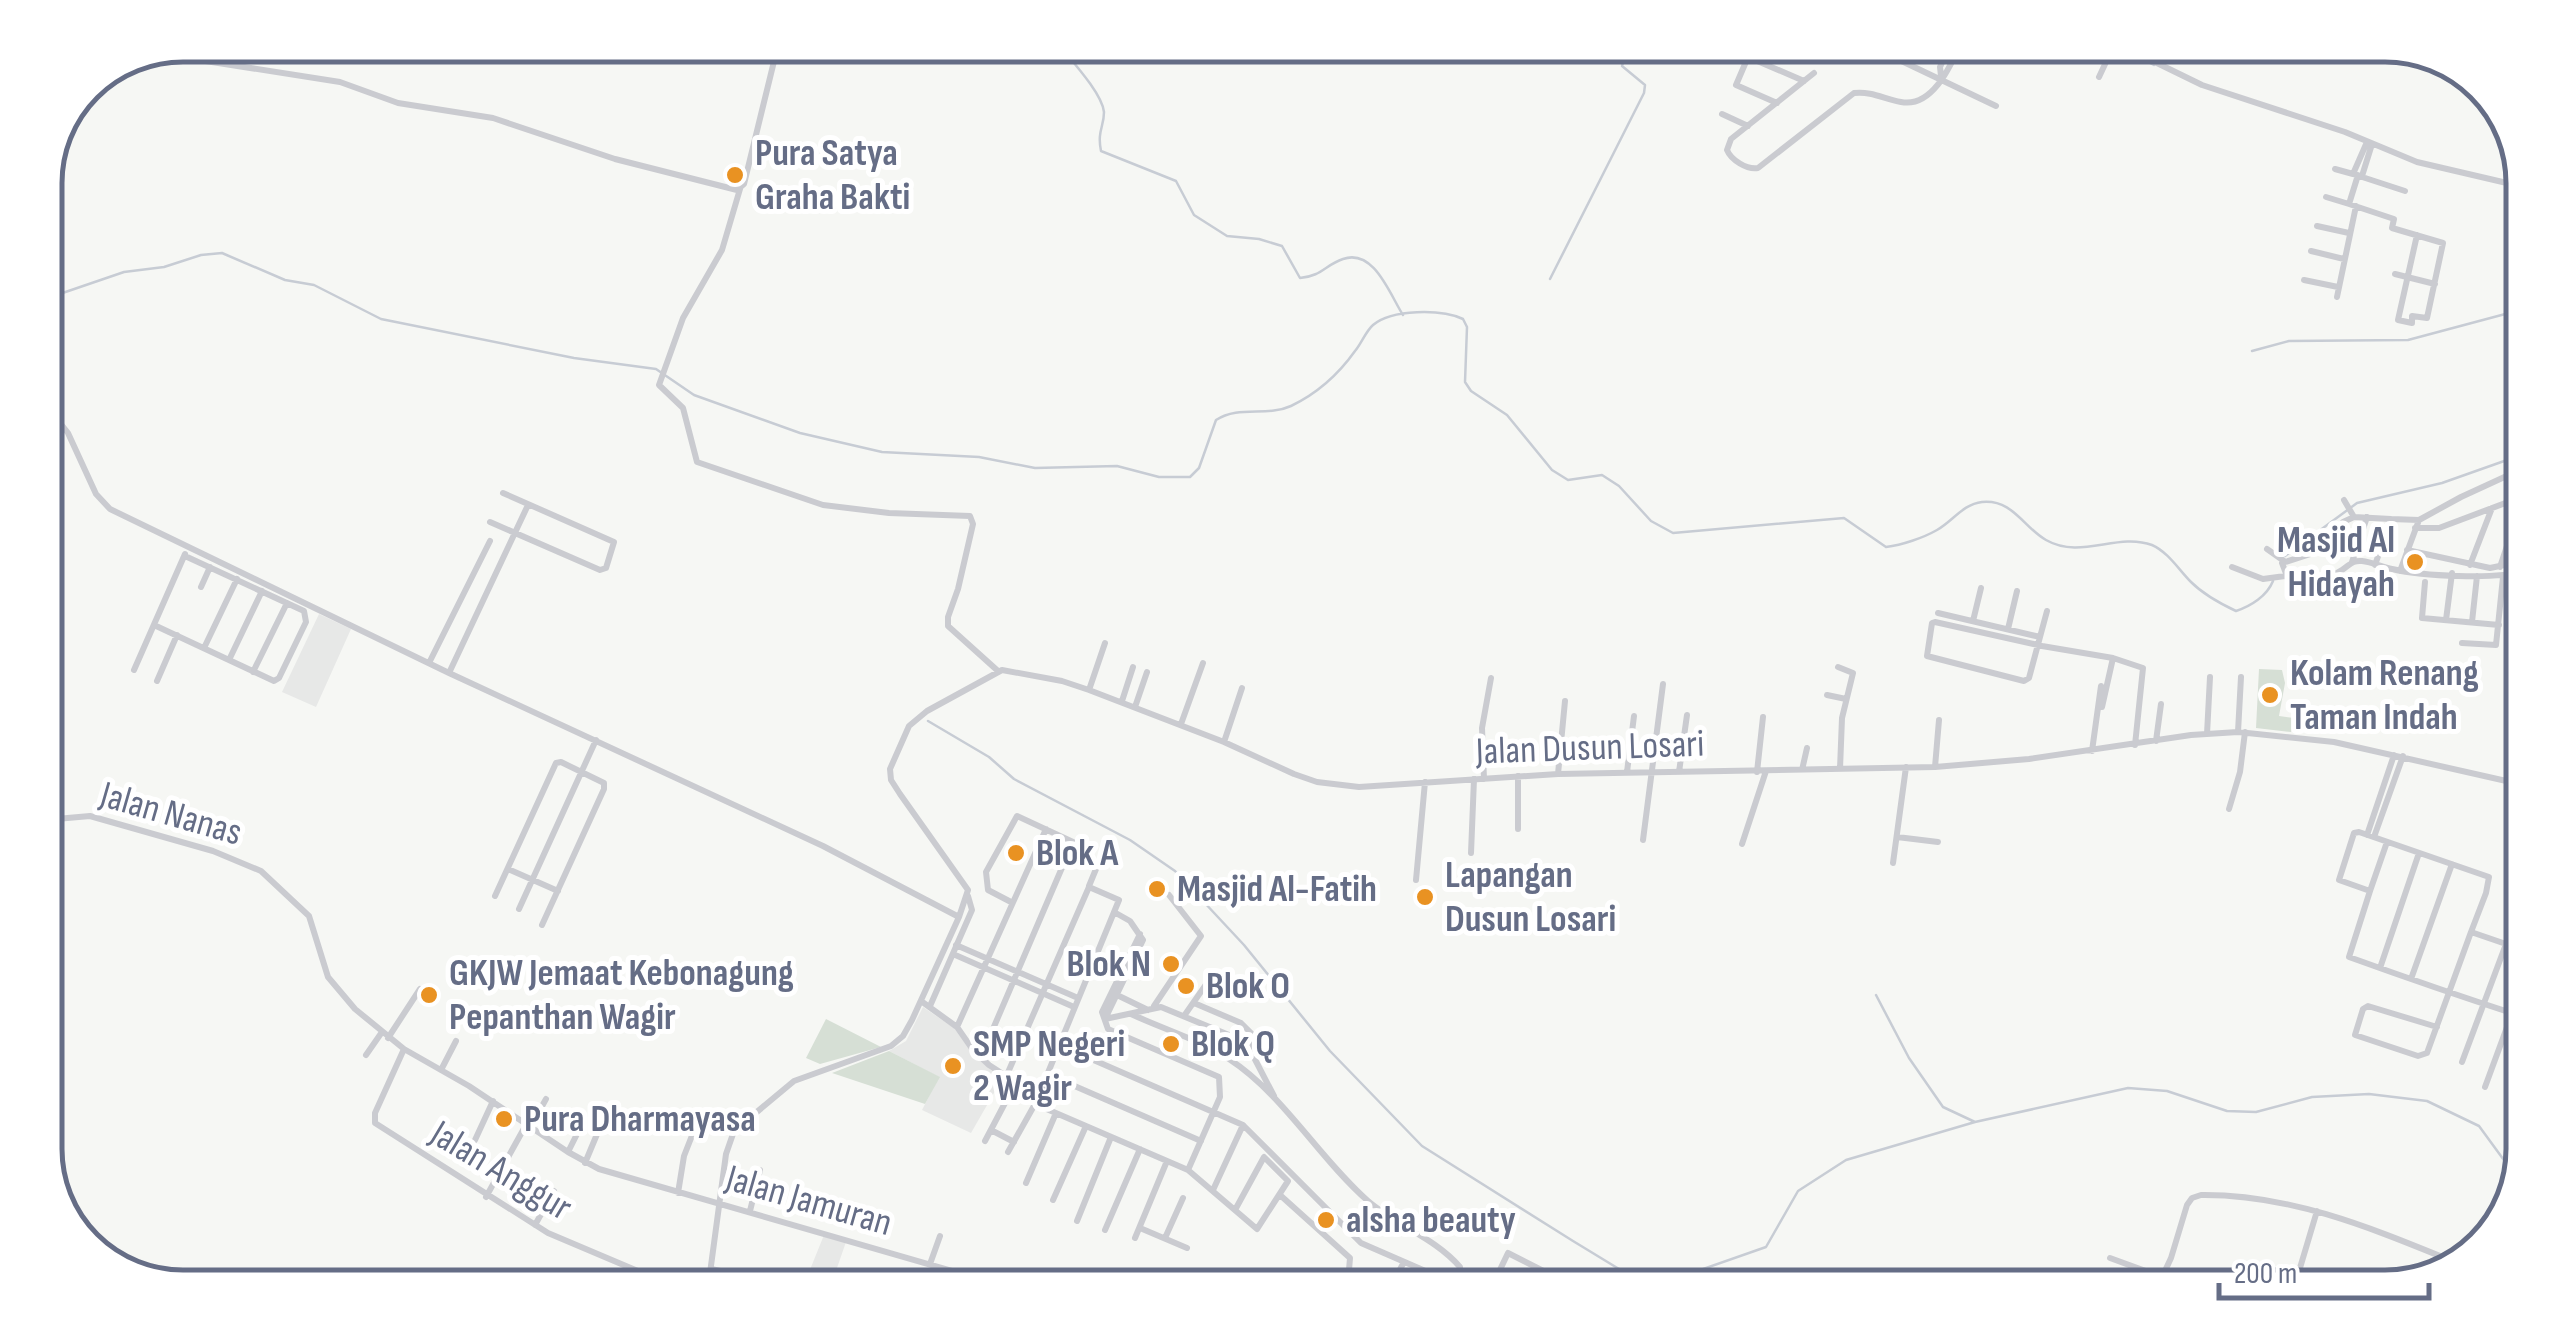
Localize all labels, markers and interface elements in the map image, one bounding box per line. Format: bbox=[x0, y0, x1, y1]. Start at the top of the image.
place label: Pura Satya Graha Bakti bbox=[755, 131, 910, 220]
marker: Pura Satya Graha Bakti bbox=[724, 164, 746, 186]
place label: Masjid Al Hidayah bbox=[2277, 518, 2395, 607]
marker: Masjid Al Hidayah bbox=[2404, 551, 2426, 573]
place label: Kolam Renang Taman Indah bbox=[2290, 651, 2479, 740]
marker: Kolam Renang Taman Indah bbox=[2259, 684, 2281, 706]
street label: Jalan Dusun Losari bbox=[1474, 722, 1705, 775]
street label: Jalan Nanas bbox=[94, 772, 247, 856]
place label: Blok A bbox=[1036, 831, 1119, 876]
marker: Blok A bbox=[1005, 842, 1027, 864]
place label: Lapangan Dusun Losari bbox=[1445, 853, 1616, 942]
place label: Masjid Al-Fatih bbox=[1177, 867, 1377, 912]
marker: Masjid Al-Fatih bbox=[1146, 878, 1168, 900]
marker: Lapangan Dusun Losari bbox=[1414, 886, 1436, 908]
place label: Blok N bbox=[1066, 942, 1151, 987]
place label: GKJW Jemaat Kebonagung Pepanthan Wagir bbox=[449, 951, 794, 1040]
marker: Blok N bbox=[1160, 953, 1182, 975]
place label: Blok O bbox=[1206, 964, 1290, 1009]
marker: Blok O bbox=[1175, 975, 1197, 997]
marker: GKJW Jemaat Kebonagung Pepanthan Wagir bbox=[418, 984, 440, 1006]
place label: SMP Negeri 2 Wagir bbox=[973, 1022, 1125, 1111]
place label: Blok Q bbox=[1191, 1022, 1275, 1067]
marker: Blok Q bbox=[1160, 1033, 1182, 1055]
marker: SMP Negeri 2 Wagir bbox=[942, 1055, 964, 1077]
place label: Pura Dharmayasa bbox=[524, 1097, 756, 1142]
marker: Pura Dharmayasa bbox=[493, 1108, 515, 1130]
street label: Jalan Anggur bbox=[421, 1111, 580, 1231]
street label: Jalan Jamuran bbox=[720, 1156, 897, 1246]
place label: alsha beauty bbox=[1346, 1198, 1516, 1243]
marker: alsha beauty bbox=[1315, 1209, 1337, 1231]
scale bar bbox=[2219, 1238, 2429, 1300]
text: 200 m bbox=[2234, 1256, 2297, 1292]

